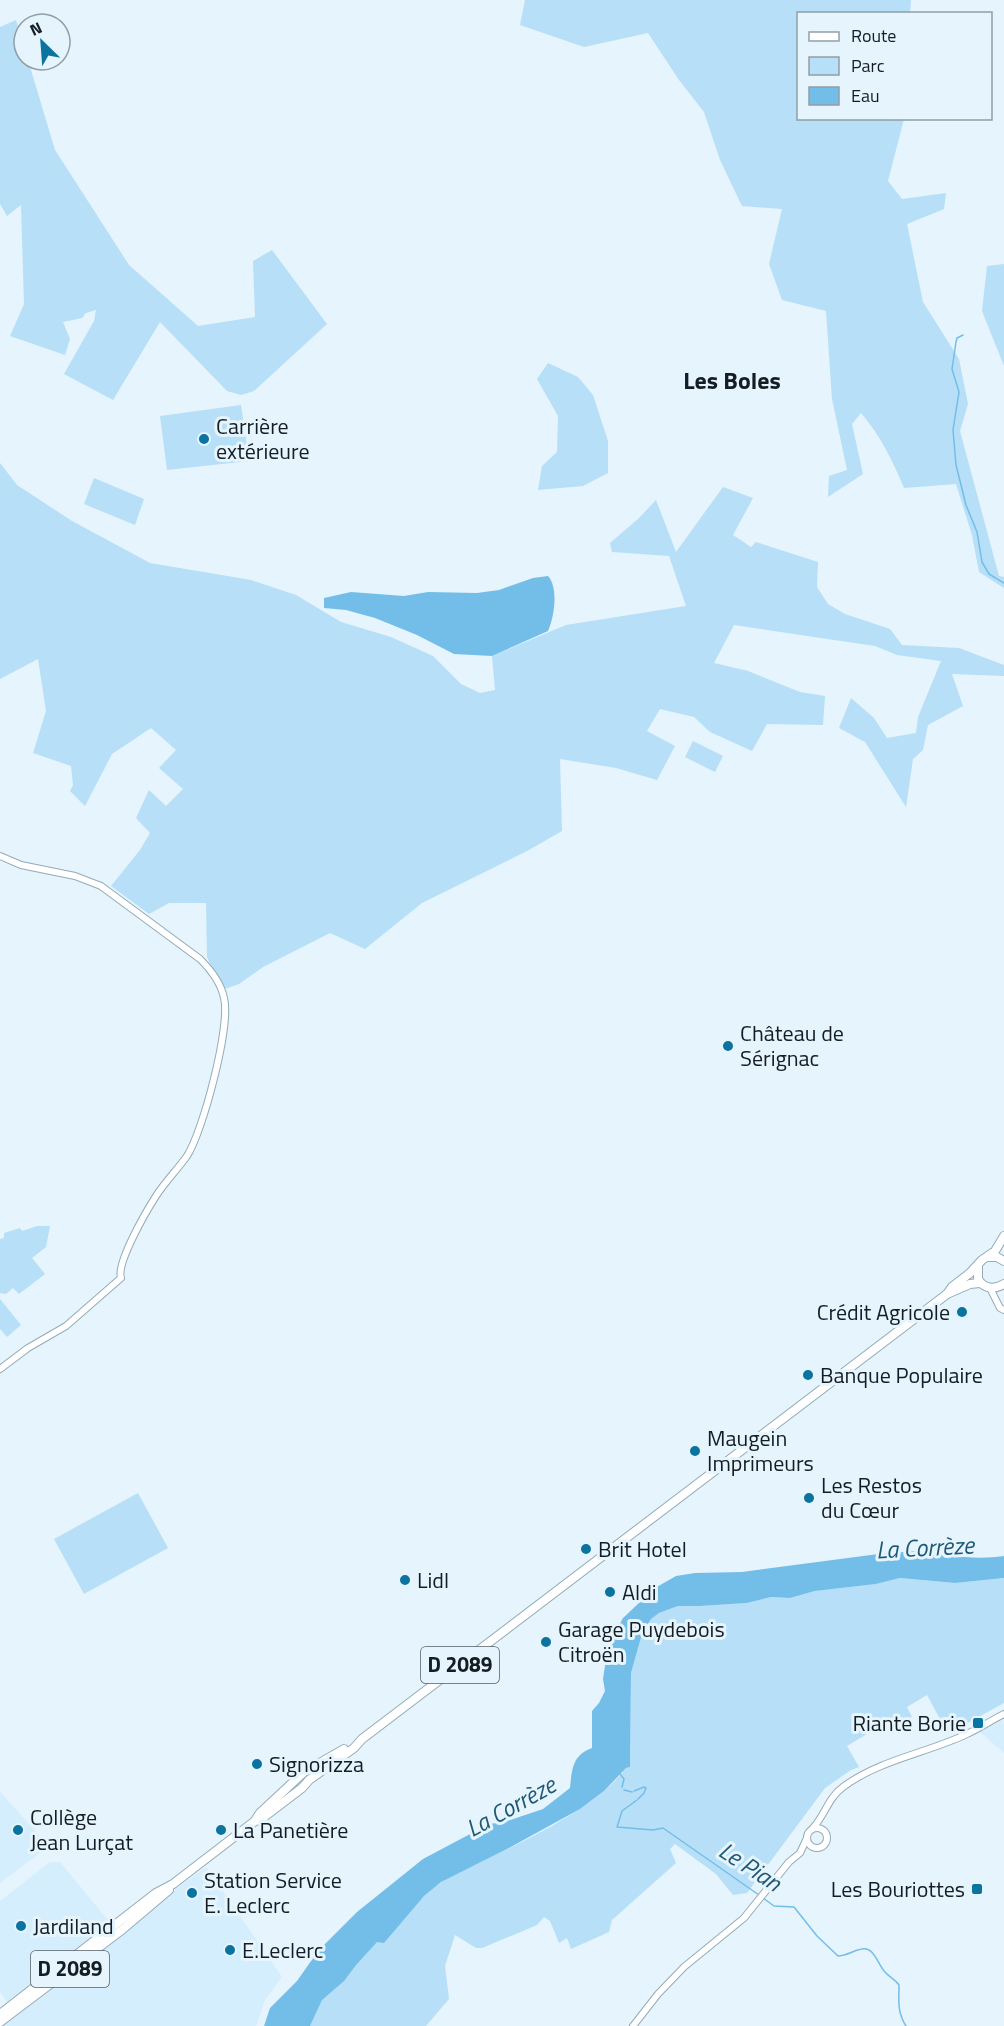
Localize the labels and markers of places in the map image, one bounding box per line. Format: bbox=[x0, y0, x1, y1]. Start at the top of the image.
place label: Carrière extérieure bbox=[216, 409, 310, 468]
marker: Carrière extérieure bbox=[197, 432, 211, 446]
place label: Château de Sérignac bbox=[740, 1016, 844, 1075]
marker: Château de Sérignac bbox=[721, 1039, 735, 1053]
place label: Crédit Agricole bbox=[817, 1295, 950, 1329]
marker: Crédit Agricole bbox=[955, 1305, 969, 1319]
place label: Banque Populaire bbox=[820, 1358, 983, 1392]
marker: Banque Populaire bbox=[801, 1368, 815, 1382]
place label: Maugein Imprimeurs bbox=[707, 1421, 814, 1480]
marker: Maugein Imprimeurs bbox=[688, 1444, 702, 1458]
place label: Les Restos du Cœur bbox=[821, 1468, 922, 1527]
marker: Les Restos du Cœur bbox=[802, 1491, 816, 1505]
place label: Brit Hotel bbox=[598, 1532, 687, 1566]
marker: Brit Hotel bbox=[579, 1542, 593, 1556]
place label: Lidl bbox=[417, 1563, 449, 1597]
marker: Lidl bbox=[398, 1573, 412, 1587]
place label: Aldi bbox=[622, 1575, 657, 1609]
marker: Aldi bbox=[603, 1585, 617, 1599]
place label: Garage Puydebois Citroën bbox=[558, 1612, 725, 1671]
marker: Garage Puydebois Citroën bbox=[539, 1635, 553, 1649]
place label: Riante Borie bbox=[852, 1706, 966, 1740]
marker: Riante Borie bbox=[971, 1716, 985, 1730]
place label: Signorizza bbox=[269, 1747, 364, 1781]
marker: Signorizza bbox=[250, 1757, 264, 1771]
place label: Collège Jean Lurçat bbox=[30, 1800, 133, 1859]
place label: La Panetière bbox=[233, 1813, 348, 1847]
marker: Collège Jean Lurçat bbox=[11, 1823, 25, 1837]
marker: La Panetière bbox=[214, 1823, 228, 1837]
place label: Station Service E. Leclerc bbox=[204, 1863, 342, 1922]
place label: Les Bouriottes bbox=[831, 1872, 965, 1906]
marker: Les Bouriottes bbox=[970, 1882, 984, 1896]
marker: Station Service E. Leclerc bbox=[185, 1886, 199, 1900]
place label: Jardiland bbox=[33, 1909, 114, 1943]
marker: Jardiland bbox=[14, 1919, 28, 1933]
place label: E.Leclerc bbox=[242, 1933, 323, 1967]
marker: E.Leclerc bbox=[223, 1943, 237, 1957]

